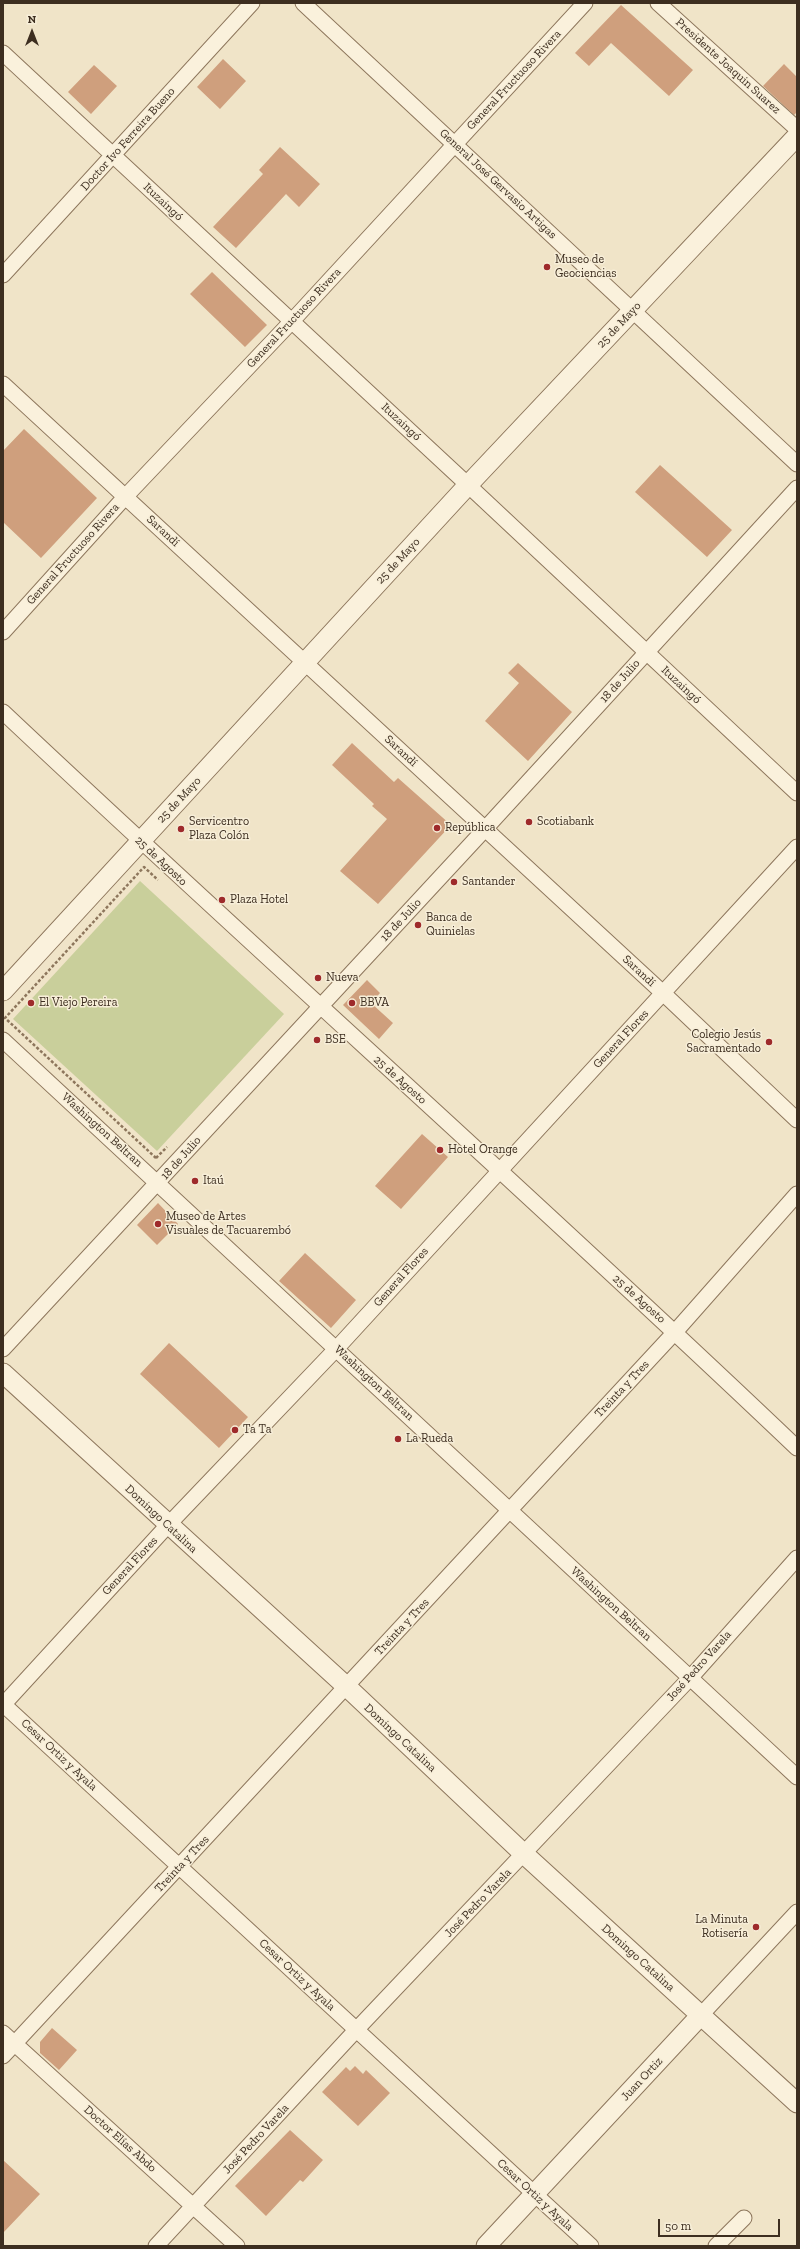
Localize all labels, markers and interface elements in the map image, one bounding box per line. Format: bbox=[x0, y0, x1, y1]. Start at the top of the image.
north arrow bbox=[12, 12, 52, 52]
text: N bbox=[28, 13, 36, 26]
street label: Presidente Joaquin Suarez bbox=[672, 15, 784, 117]
street label: General Fructuoso Rivera bbox=[464, 27, 564, 133]
street label: Doctor Ivo Ferreira Bueno bbox=[78, 84, 178, 194]
street label: General José Gervasio Artigas bbox=[436, 126, 560, 242]
street label: Ituzaingó bbox=[140, 180, 186, 224]
place label: Museo de Geociencias bbox=[555, 253, 616, 281]
marker: Museo de Geociencias bbox=[542, 262, 552, 272]
street label: General Fructuoso Rivera bbox=[244, 265, 344, 371]
street label: 25 de Mayo bbox=[594, 299, 644, 351]
street label: Ituzaingó bbox=[378, 400, 424, 444]
street label: General Fructuoso Rivera bbox=[24, 500, 122, 608]
street label: Sarandí bbox=[144, 512, 182, 550]
street label: 25 de Mayo bbox=[373, 535, 423, 587]
street label: 18 de Julio bbox=[597, 656, 643, 706]
street label: Ituzaingó bbox=[658, 663, 704, 707]
street label: Sarandí bbox=[382, 732, 420, 770]
street label: 25 de Mayo bbox=[154, 774, 204, 826]
place label: Servicentro Plaza Colón bbox=[189, 815, 249, 843]
place label: Scotiabank bbox=[537, 815, 594, 829]
marker: Scotiabank bbox=[524, 817, 534, 827]
place label: República bbox=[445, 821, 496, 835]
marker: República bbox=[432, 823, 442, 833]
marker: Servicentro Plaza Colón bbox=[176, 824, 186, 834]
street label: 25 de Agosto bbox=[132, 833, 190, 889]
place label: Santander bbox=[462, 875, 515, 889]
marker: Santander bbox=[449, 877, 459, 887]
place label: Plaza Hotel bbox=[230, 893, 288, 907]
marker: Plaza Hotel bbox=[217, 895, 227, 905]
street label: 18 de Julio bbox=[378, 896, 424, 944]
place label: Banca de Quinielas bbox=[426, 911, 475, 939]
marker: Banca de Quinielas bbox=[413, 920, 423, 930]
street label: Sarandí bbox=[620, 952, 658, 990]
place label: Nueva bbox=[326, 971, 359, 985]
marker: Nueva bbox=[313, 973, 323, 983]
place label: El Viejo Pereira bbox=[39, 996, 118, 1010]
place label: BBVA bbox=[360, 996, 389, 1010]
marker: El Viejo Pereira bbox=[26, 998, 36, 1008]
marker: BBVA bbox=[347, 998, 357, 1008]
street label: General Flores bbox=[590, 1007, 652, 1071]
place label: Colegio Jesús Sacramentado bbox=[687, 1028, 761, 1056]
place label: BSE bbox=[325, 1033, 346, 1047]
marker: BSE bbox=[312, 1035, 322, 1045]
marker: Colegio Jesús Sacramentado bbox=[764, 1037, 774, 1047]
street label: 25 de Agosto bbox=[371, 1052, 429, 1108]
street label: Washington Beltran bbox=[59, 1090, 145, 1170]
street label: 18 de Julio bbox=[158, 1133, 204, 1183]
place label: Hotel Orange bbox=[448, 1143, 518, 1157]
marker: Hotel Orange bbox=[435, 1145, 445, 1155]
place label: Itaú bbox=[203, 1174, 224, 1188]
marker: Itaú bbox=[190, 1176, 200, 1186]
place label: Museo de Artes Visuales de Tacuarembó bbox=[166, 1210, 291, 1238]
marker: Museo de Artes Visuales de Tacuarembó bbox=[153, 1219, 163, 1229]
street label: General Flores bbox=[370, 1244, 432, 1310]
street label: 25 de Agosto bbox=[610, 1271, 668, 1327]
street label: Washington Beltran bbox=[331, 1342, 417, 1424]
street label: Treinta y Tres bbox=[592, 1357, 652, 1421]
place label: Ta Ta bbox=[243, 1423, 271, 1437]
marker: Ta Ta bbox=[230, 1425, 240, 1435]
place label: La Rueda bbox=[406, 1432, 453, 1446]
marker: La Rueda bbox=[393, 1434, 403, 1444]
street label: Domingo Catalina bbox=[122, 1482, 200, 1556]
street label: General Flores bbox=[99, 1534, 161, 1598]
street label: Washington Beltran bbox=[568, 1564, 654, 1644]
street label: Treinta y Tres bbox=[372, 1595, 432, 1659]
street label: José Pedro Varela bbox=[663, 1628, 735, 1704]
street label: Domingo Catalina bbox=[361, 1701, 439, 1775]
street label: Cesar Ortiz y Ayala bbox=[18, 1716, 100, 1794]
street label: Treinta y Tres bbox=[152, 1832, 212, 1896]
street label: José Pedro Varela bbox=[441, 1866, 515, 1940]
place label: La Minuta Rotisería bbox=[695, 1913, 748, 1941]
street label: Domingo Catalina bbox=[598, 1921, 678, 1995]
marker: La Minuta Rotisería bbox=[751, 1922, 761, 1932]
street label: Cesar Ortiz y Ayala bbox=[256, 1936, 338, 2014]
street label: Juan Ortiz bbox=[618, 2054, 666, 2104]
street label: José Pedro Varela bbox=[220, 2101, 292, 2177]
street label: Doctor Elías Abdo bbox=[81, 2103, 159, 2175]
street label: Cesar Ortiz y Ayala bbox=[494, 2156, 576, 2234]
scale bar bbox=[660, 2211, 782, 2237]
text: 50 m bbox=[665, 2219, 691, 2233]

